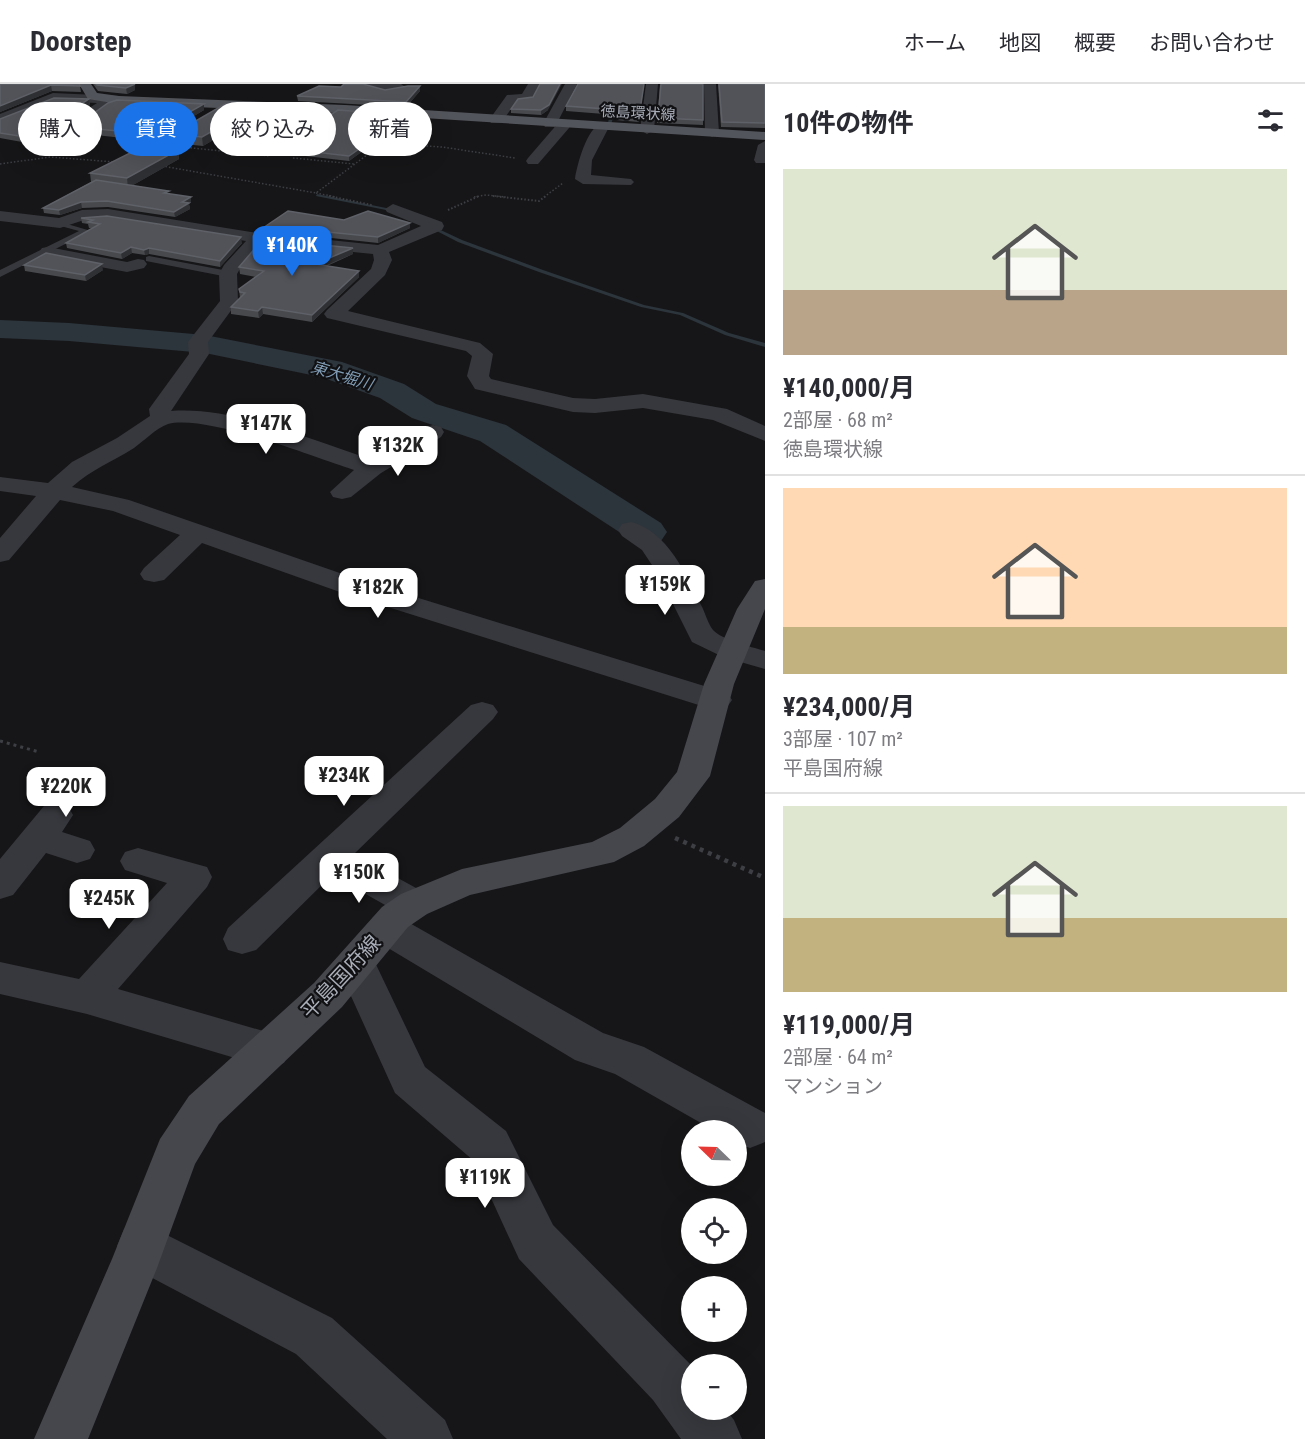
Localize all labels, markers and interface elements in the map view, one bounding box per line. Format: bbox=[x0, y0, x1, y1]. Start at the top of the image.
text: Doorstep bbox=[30, 25, 132, 58]
text: ホーム bbox=[904, 31, 966, 55]
text: 地図 bbox=[999, 31, 1041, 55]
text: 概要 bbox=[1074, 31, 1116, 55]
text: お問い合わせ bbox=[1149, 31, 1275, 55]
chip: 購入 bbox=[18, 102, 102, 156]
chip: 賃貸 bbox=[114, 102, 198, 156]
chip: 絞り込み bbox=[210, 102, 336, 156]
chip: 新着 bbox=[348, 102, 432, 156]
street label: 徳島環状線 bbox=[600, 102, 676, 124]
icon: filters bbox=[1254, 104, 1287, 137]
text: 10件の物件 bbox=[783, 108, 913, 138]
icon: home bbox=[981, 208, 1089, 316]
pin: ¥140K bbox=[250, 226, 334, 277]
text: ¥140K bbox=[267, 233, 317, 257]
water label: 東大堀川 bbox=[308, 357, 377, 395]
text: ¥140,000/月 bbox=[783, 373, 915, 403]
pin: ¥147K bbox=[224, 404, 308, 455]
text: 2部屋 · 68 m² bbox=[783, 408, 893, 432]
text: ¥147K bbox=[241, 411, 291, 435]
pin: ¥132K bbox=[356, 426, 440, 477]
text: ¥132K bbox=[373, 433, 423, 457]
text: 徳島環状線 bbox=[783, 437, 883, 461]
icon: home bbox=[981, 527, 1089, 635]
pin: ¥159K bbox=[623, 565, 707, 616]
pin: ¥182K bbox=[336, 568, 420, 619]
text: ¥159K bbox=[640, 572, 690, 596]
text: ¥182K bbox=[353, 575, 403, 599]
text: ¥234,000/月 bbox=[783, 692, 915, 722]
text: 3部屋 · 107 m² bbox=[783, 727, 903, 751]
pin: ¥234K bbox=[302, 756, 386, 807]
text: 平島国府線 bbox=[783, 756, 883, 780]
text: ¥234K bbox=[319, 763, 369, 787]
pin: ¥220K bbox=[24, 767, 108, 818]
text: ¥220K bbox=[41, 774, 91, 798]
icon: home bbox=[981, 845, 1089, 953]
pin: ¥150K bbox=[317, 853, 401, 904]
text: ¥150K bbox=[334, 860, 384, 884]
pin: ¥245K bbox=[67, 879, 151, 930]
text: ¥245K bbox=[84, 886, 134, 910]
street label: 平島国府線 bbox=[296, 930, 386, 1024]
text: ¥119,000/月 bbox=[783, 1010, 915, 1040]
text: 2部屋 · 64 m² bbox=[783, 1045, 893, 1069]
text: マンション bbox=[783, 1074, 883, 1098]
north arrow bbox=[681, 1120, 747, 1186]
map controls bbox=[681, 1120, 747, 1420]
pin: ¥119K bbox=[443, 1158, 527, 1209]
text: ¥119K bbox=[460, 1165, 510, 1189]
button: locate bbox=[681, 1198, 747, 1264]
button: + bbox=[681, 1276, 747, 1342]
button: − bbox=[681, 1354, 747, 1420]

